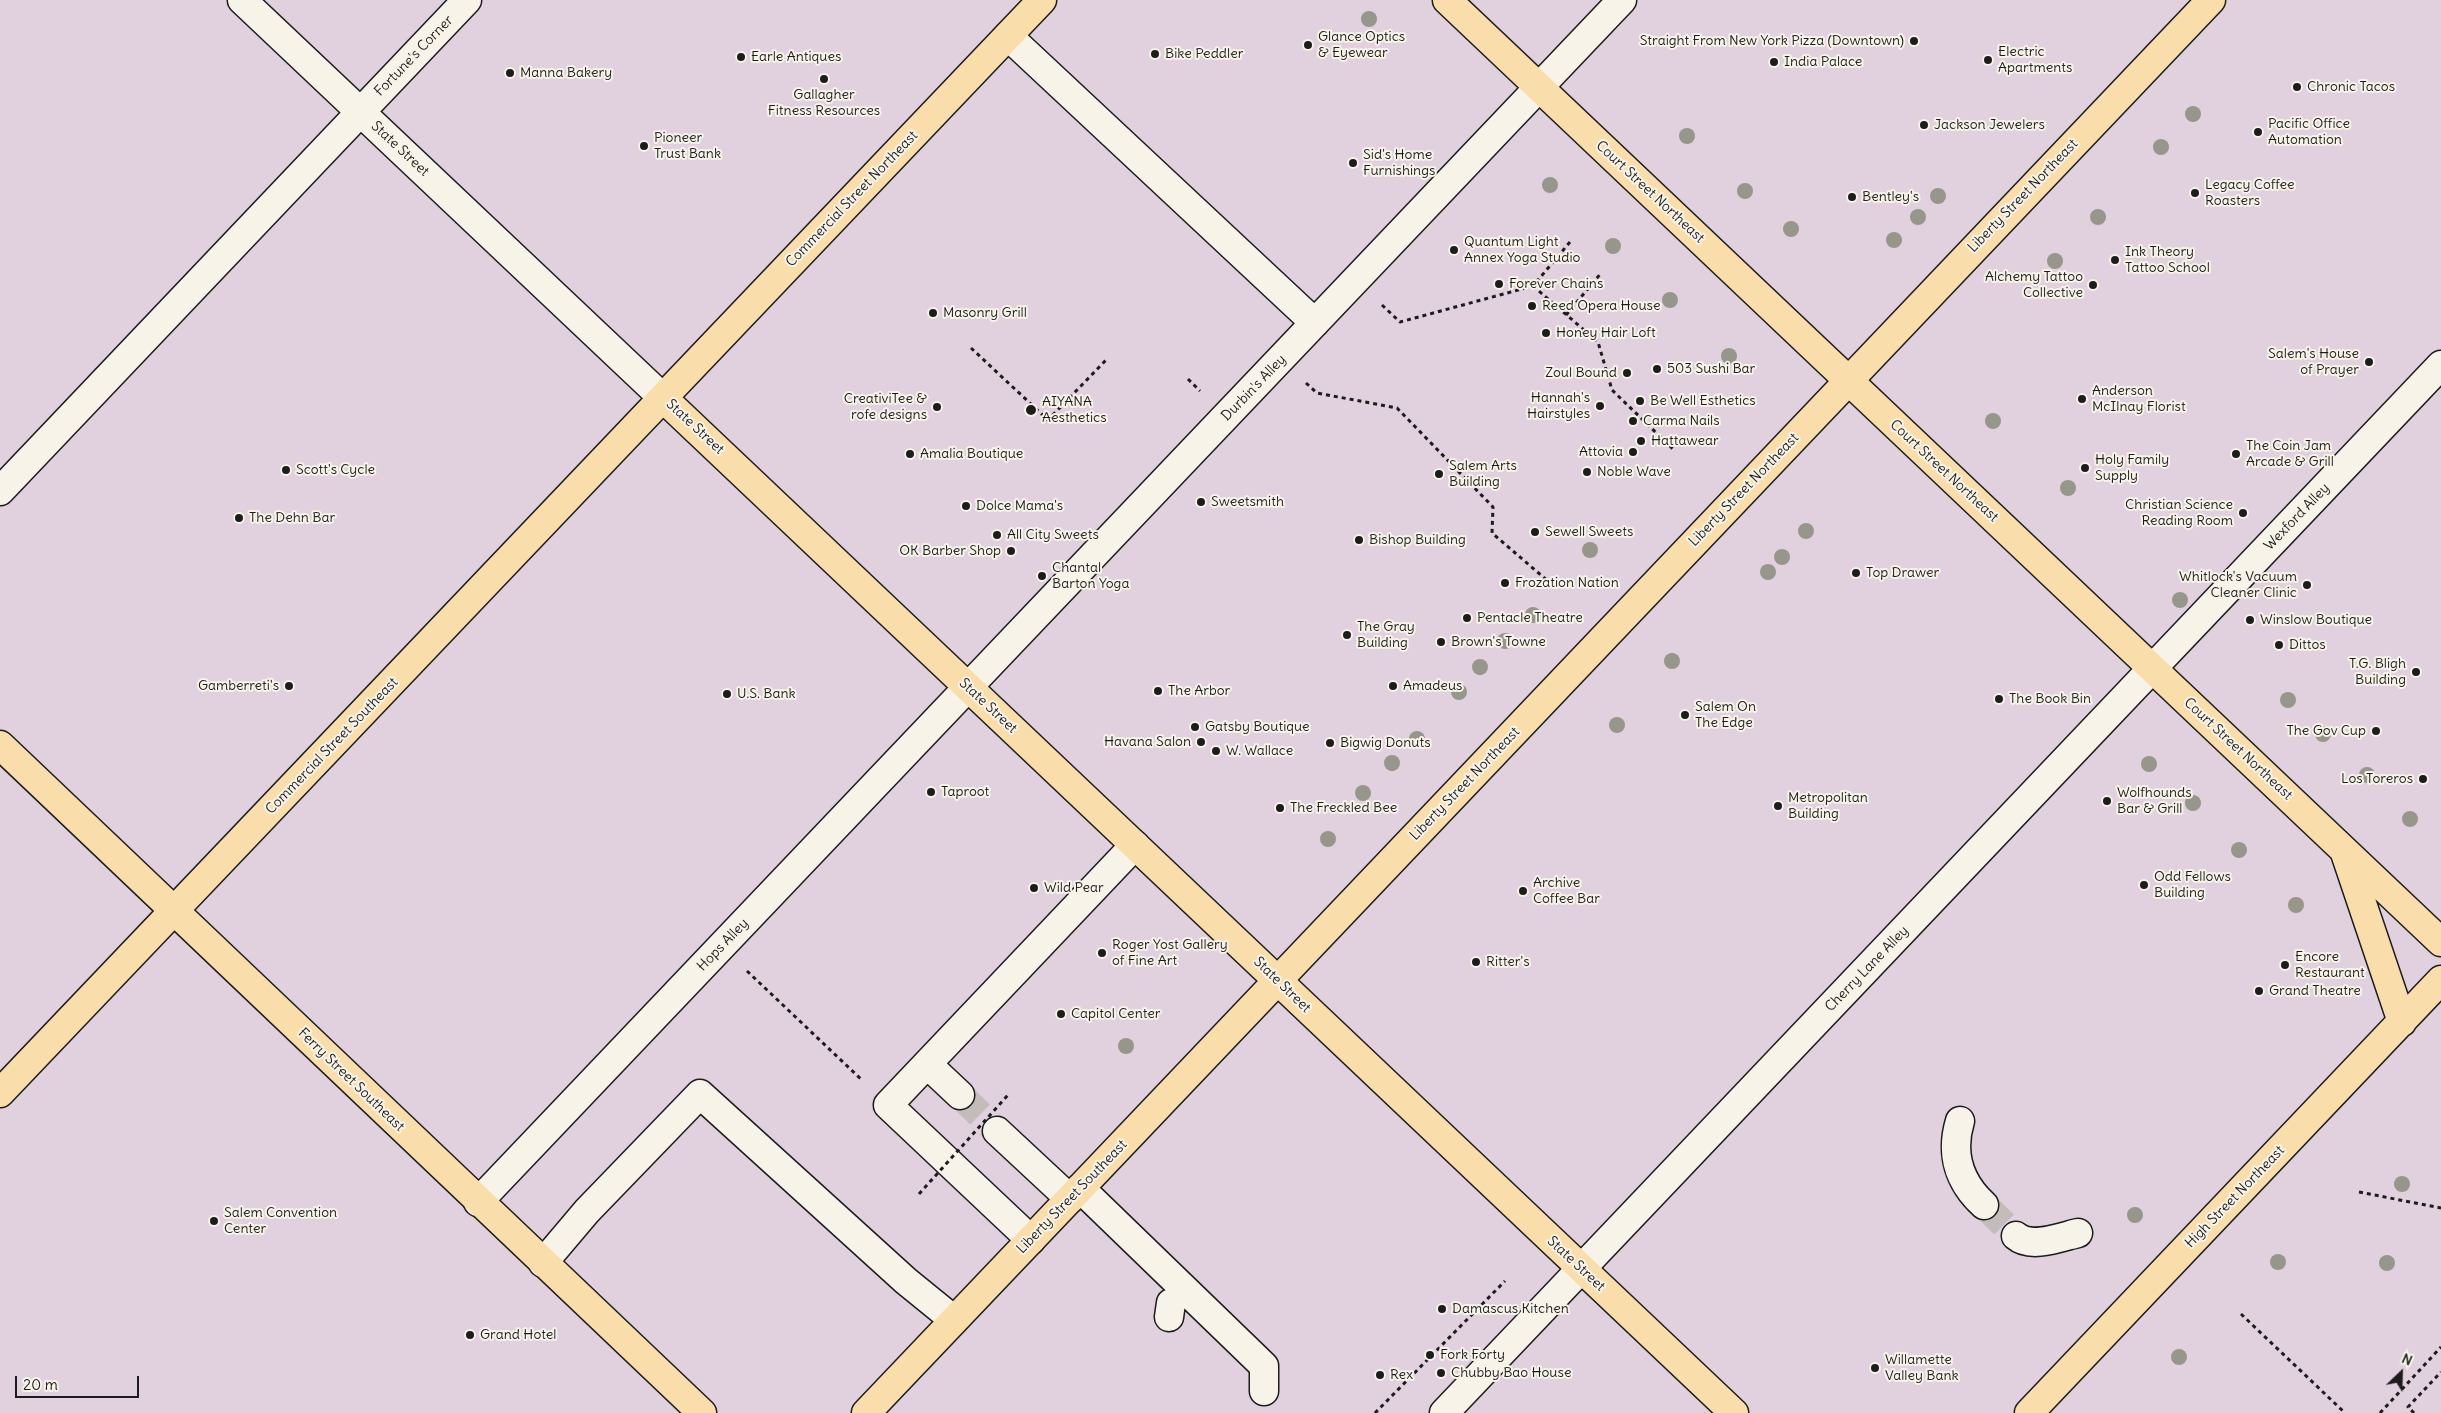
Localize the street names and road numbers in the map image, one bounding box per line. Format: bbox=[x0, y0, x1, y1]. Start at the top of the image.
street label: Fortune's Corner bbox=[371, 12, 457, 100]
street label: State Street bbox=[368, 118, 432, 180]
street label: Commercial Street Northeast bbox=[783, 127, 921, 271]
street label: Liberty Street Northeast bbox=[1965, 136, 2081, 256]
street label: Court Street Northeast bbox=[1592, 137, 1708, 247]
street label: Durbin's Alley bbox=[1218, 351, 1290, 425]
street label: State Street bbox=[663, 396, 727, 458]
street label: Court Street Northeast bbox=[1886, 416, 2002, 526]
street label: Liberty Street Northeast bbox=[1686, 430, 1802, 550]
street label: Wexford Alley bbox=[2261, 480, 2333, 554]
street label: Commercial Street Southeast bbox=[262, 674, 402, 818]
street label: State Street bbox=[956, 675, 1020, 737]
street label: Court Street Northeast bbox=[2180, 694, 2296, 804]
street label: Liberty Street Northeast bbox=[1407, 724, 1523, 844]
street label: Hops Alley bbox=[694, 915, 752, 975]
street label: Cherry Lane Alley bbox=[1822, 923, 1912, 1015]
street label: State Street bbox=[1250, 954, 1314, 1016]
street label: Ferry Street Southeast bbox=[294, 1025, 408, 1135]
street label: Liberty Street Southeast bbox=[1013, 1137, 1131, 1257]
street label: High Street Northeast bbox=[2182, 1142, 2288, 1252]
street label: State Street bbox=[1544, 1233, 1608, 1295]

